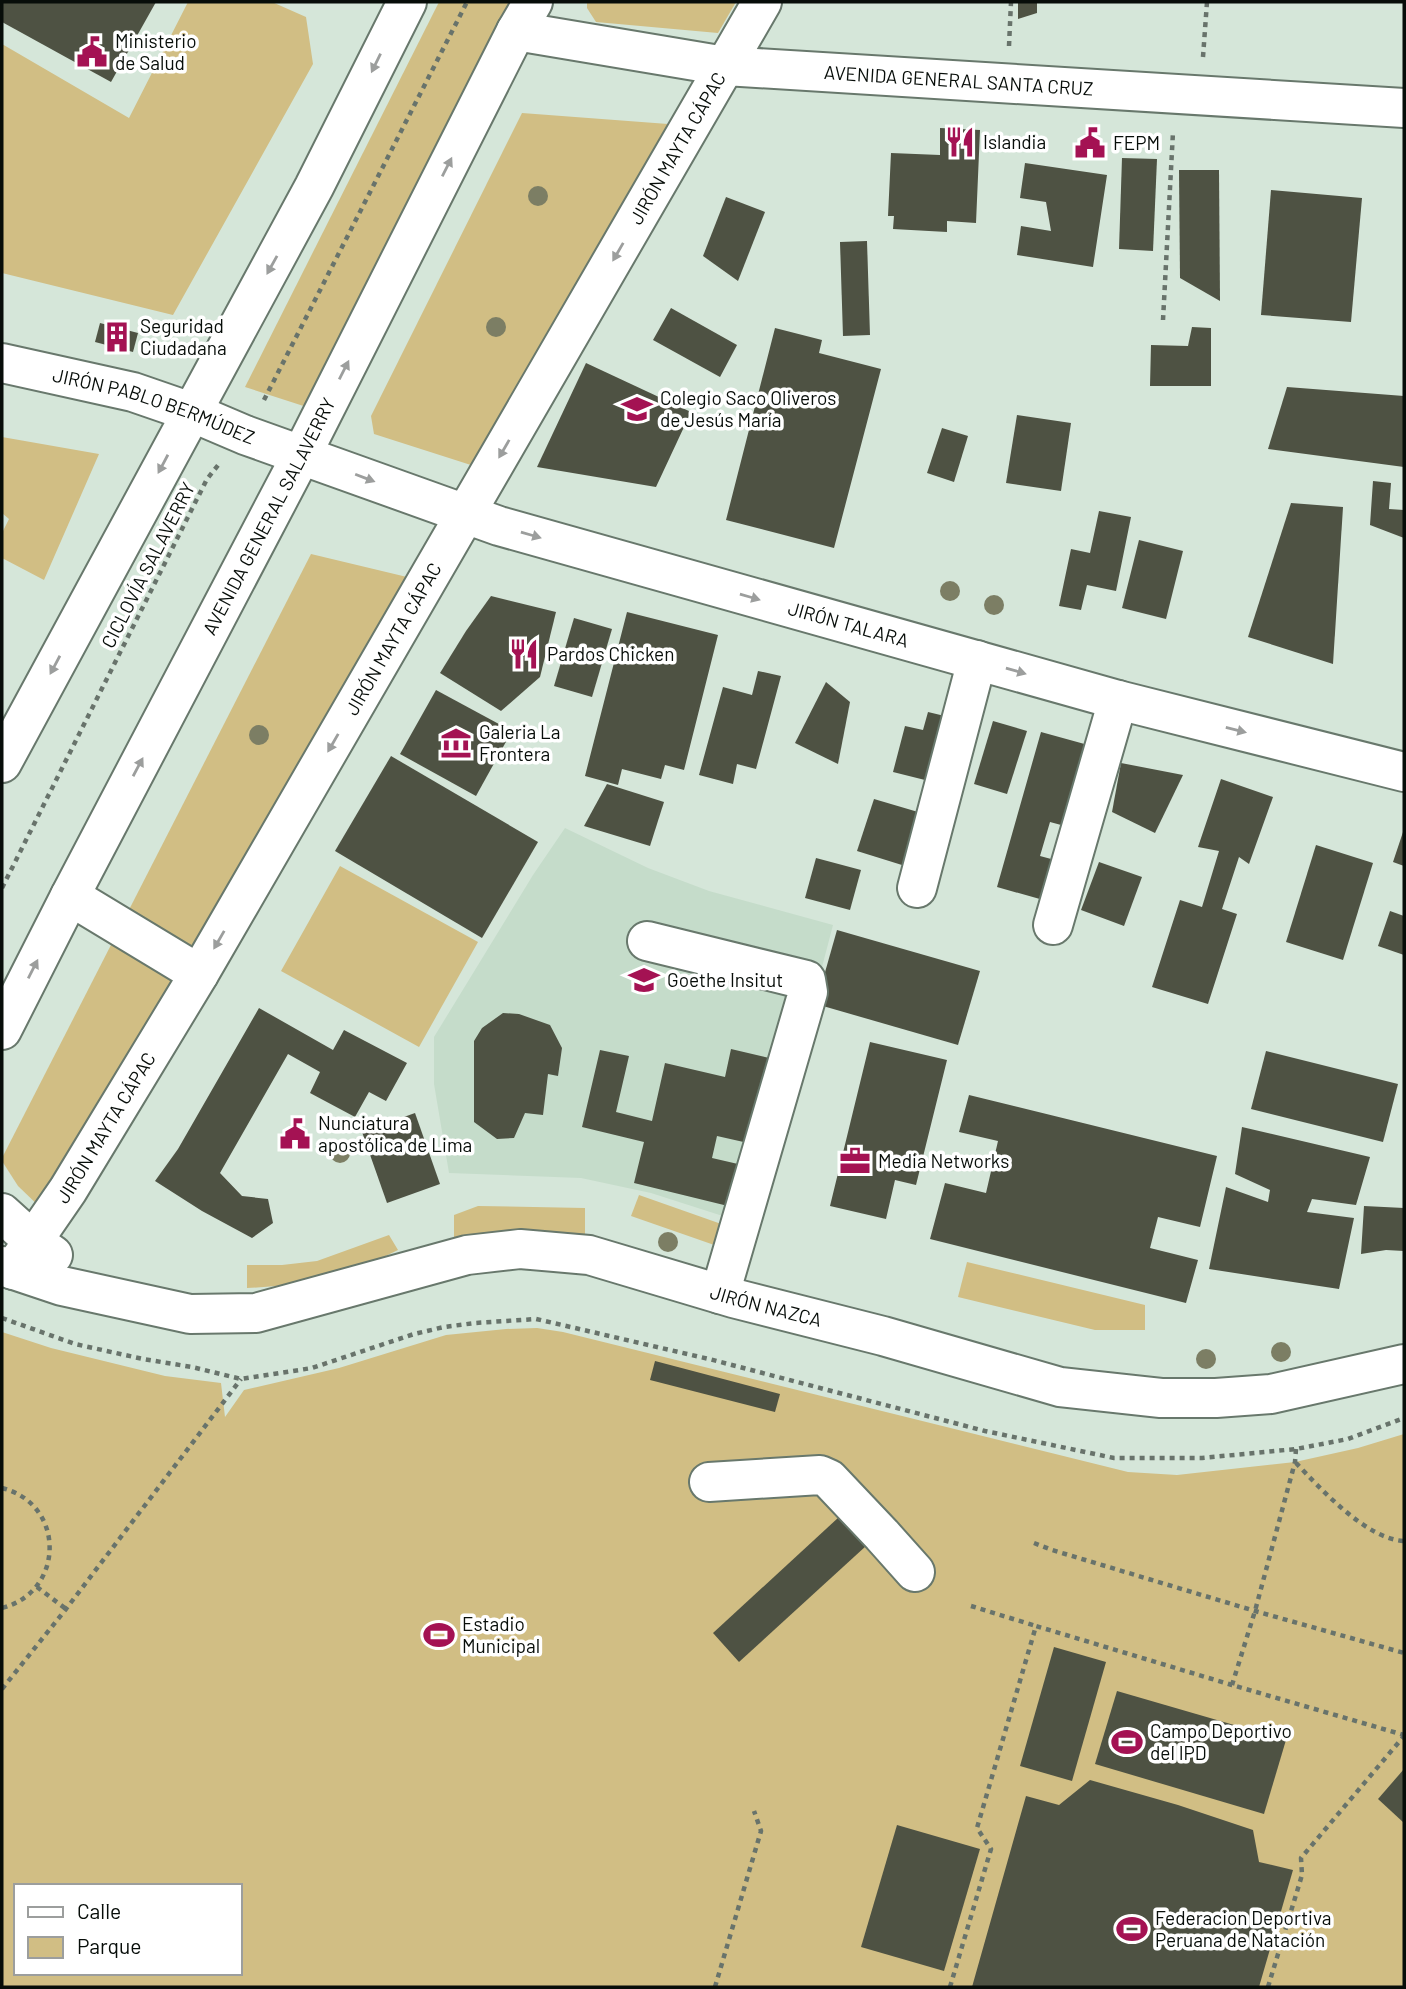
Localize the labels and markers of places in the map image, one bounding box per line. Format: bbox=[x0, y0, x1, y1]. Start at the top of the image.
place label: Ministerio de Salud bbox=[115, 29, 197, 74]
public building icon: Ministerio de Salud bbox=[75, 35, 109, 69]
restaurant icon: Islandia bbox=[943, 125, 977, 159]
public building icon: FEPM bbox=[1073, 126, 1107, 160]
place label: Islandia bbox=[983, 130, 1046, 153]
place label: FEPM bbox=[1113, 131, 1160, 154]
place label: Seguridad Ciudadana bbox=[140, 314, 227, 359]
building icon: Seguridad Ciudadana bbox=[100, 320, 134, 354]
place label: Colegio Saco Oliveros de Jesús María bbox=[660, 386, 836, 431]
school or university icon: Colegio Saco Oliveros de Jesús María bbox=[620, 392, 654, 426]
restaurant icon: Pardos Chicken bbox=[507, 637, 541, 671]
place label: Pardos Chicken bbox=[547, 642, 674, 665]
place label: Galeria La Frontera bbox=[479, 720, 561, 765]
museum icon: Galeria La Frontera bbox=[439, 726, 473, 760]
school or university icon: Goethe Insitut bbox=[627, 963, 661, 997]
place label: Goethe Insitut bbox=[667, 968, 783, 991]
place label: Nunciatura apostólica de Lima bbox=[318, 1111, 472, 1156]
public building icon: Nunciatura apostólica de Lima bbox=[278, 1117, 312, 1151]
office icon: Media Networks bbox=[838, 1144, 872, 1178]
place label: Media Networks bbox=[878, 1149, 1009, 1172]
place label: Estadio Municipal bbox=[462, 1612, 540, 1657]
sports icon: Estadio Municipal bbox=[422, 1618, 456, 1652]
place label: Campo Deportivo del IPD bbox=[1150, 1719, 1292, 1764]
sports icon: Campo Deportivo del IPD bbox=[1110, 1725, 1144, 1759]
place label: Federacion Deportiva Peruana de Natación bbox=[1155, 1906, 1331, 1951]
sports icon: Federacion Deportiva Peruana de Natación bbox=[1115, 1912, 1149, 1946]

